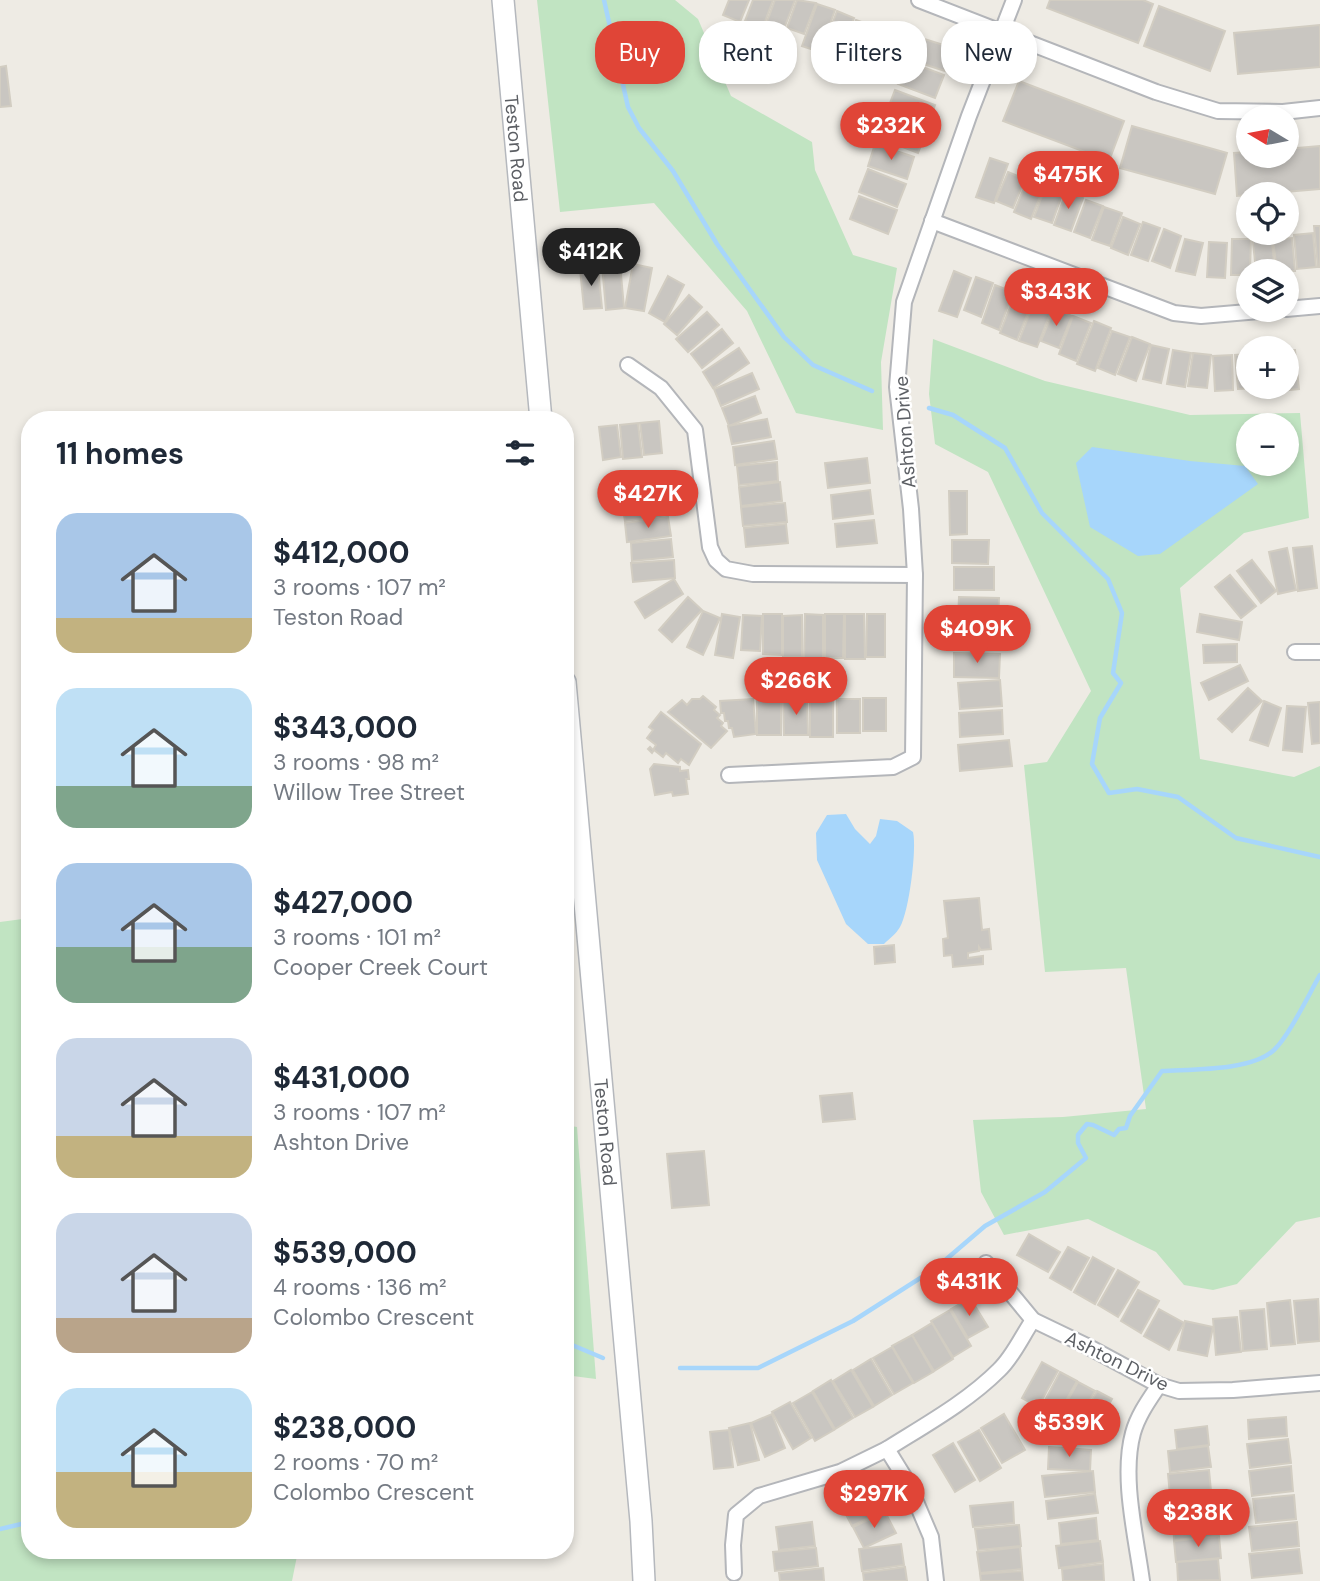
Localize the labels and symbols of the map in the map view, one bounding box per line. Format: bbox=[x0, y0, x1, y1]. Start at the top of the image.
street label: Teston Road bbox=[499, 94, 534, 203]
pin: $232K bbox=[842, 102, 940, 162]
north arrow bbox=[1236, 105, 1298, 168]
pin: $475K bbox=[1019, 152, 1117, 211]
pin: $412K bbox=[542, 229, 640, 288]
pin: $343K bbox=[1007, 268, 1105, 328]
street label: Ashton Drive bbox=[889, 375, 921, 489]
pin: $427K bbox=[599, 470, 697, 530]
pin: $409K bbox=[928, 606, 1026, 665]
pin: $266K bbox=[747, 658, 845, 717]
street label: Teston Road bbox=[588, 1077, 623, 1187]
pin: $431K bbox=[920, 1258, 1018, 1318]
street label: Ashton Drive bbox=[1061, 1325, 1173, 1397]
pin: $539K bbox=[1020, 1400, 1118, 1459]
pin: $297K bbox=[825, 1470, 923, 1530]
pin: $238K bbox=[1149, 1490, 1247, 1549]

